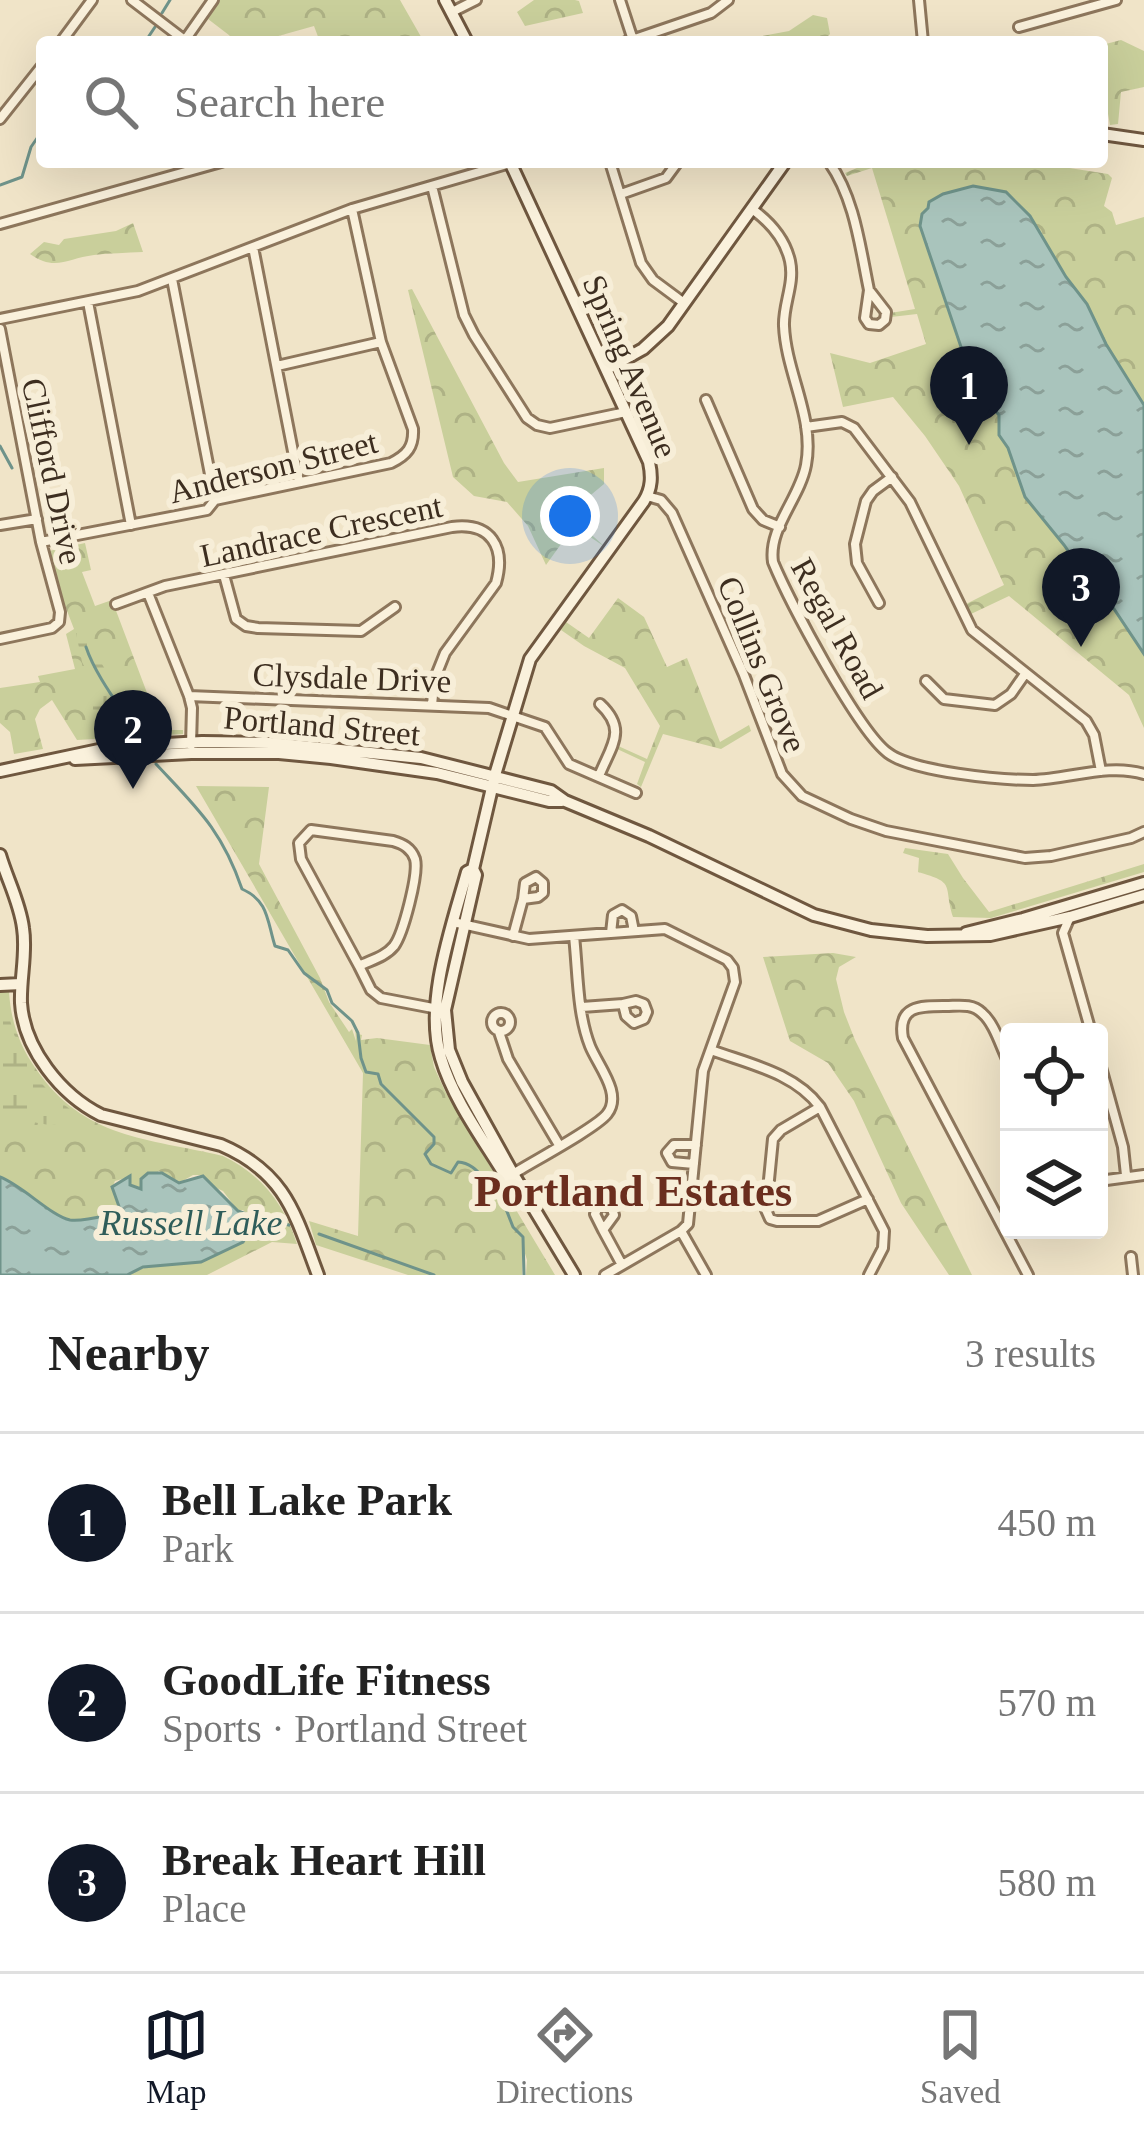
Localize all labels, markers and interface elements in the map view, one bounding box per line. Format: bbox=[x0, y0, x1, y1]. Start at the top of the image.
search box bbox=[36, 36, 1108, 168]
icon: search bbox=[78, 69, 144, 135]
text: Search here bbox=[174, 77, 385, 127]
street label: Spring Avenue bbox=[575, 270, 685, 463]
pin: 1 bbox=[930, 346, 1008, 445]
street label: Clifford Drive bbox=[15, 375, 89, 567]
street label: Anderson Street bbox=[165, 424, 381, 510]
your location bbox=[540, 486, 600, 546]
street label: Landrace Crescent bbox=[197, 488, 445, 574]
pin: 3 bbox=[1042, 548, 1120, 647]
street label: Regal Road bbox=[784, 552, 891, 705]
street label: Collins Grove bbox=[711, 571, 814, 757]
street label: Clysdale Drive bbox=[252, 657, 452, 699]
pin: 2 bbox=[94, 690, 172, 789]
street label: Portland Street bbox=[222, 699, 422, 753]
map controls bbox=[1000, 1023, 1108, 1239]
button: locate bbox=[1000, 1023, 1108, 1131]
button: layers bbox=[1000, 1131, 1108, 1239]
district label: Portland Estates bbox=[474, 1166, 792, 1216]
water label: Russell Lake bbox=[99, 1203, 283, 1243]
text: Nearby bbox=[48, 1325, 209, 1381]
text: 3 results bbox=[965, 1332, 1096, 1375]
text: Bell Lake Park bbox=[162, 1475, 452, 1525]
text: 1 bbox=[77, 1501, 97, 1544]
text: 450 m bbox=[997, 1501, 1096, 1544]
text: Park bbox=[162, 1527, 234, 1570]
text: GoodLife Fitness bbox=[162, 1655, 491, 1705]
text: 2 bbox=[77, 1681, 97, 1724]
text: 570 m bbox=[997, 1681, 1096, 1724]
text: Sports · Portland Street bbox=[162, 1707, 527, 1750]
text: Break Heart Hill bbox=[162, 1835, 486, 1885]
text: 3 bbox=[77, 1861, 97, 1904]
text: 580 m bbox=[997, 1861, 1096, 1904]
text: Place bbox=[162, 1887, 246, 1930]
tab: Map bbox=[143, 2002, 209, 2111]
tab: Directions bbox=[496, 2002, 633, 2111]
tab: Saved bbox=[920, 2002, 1001, 2111]

